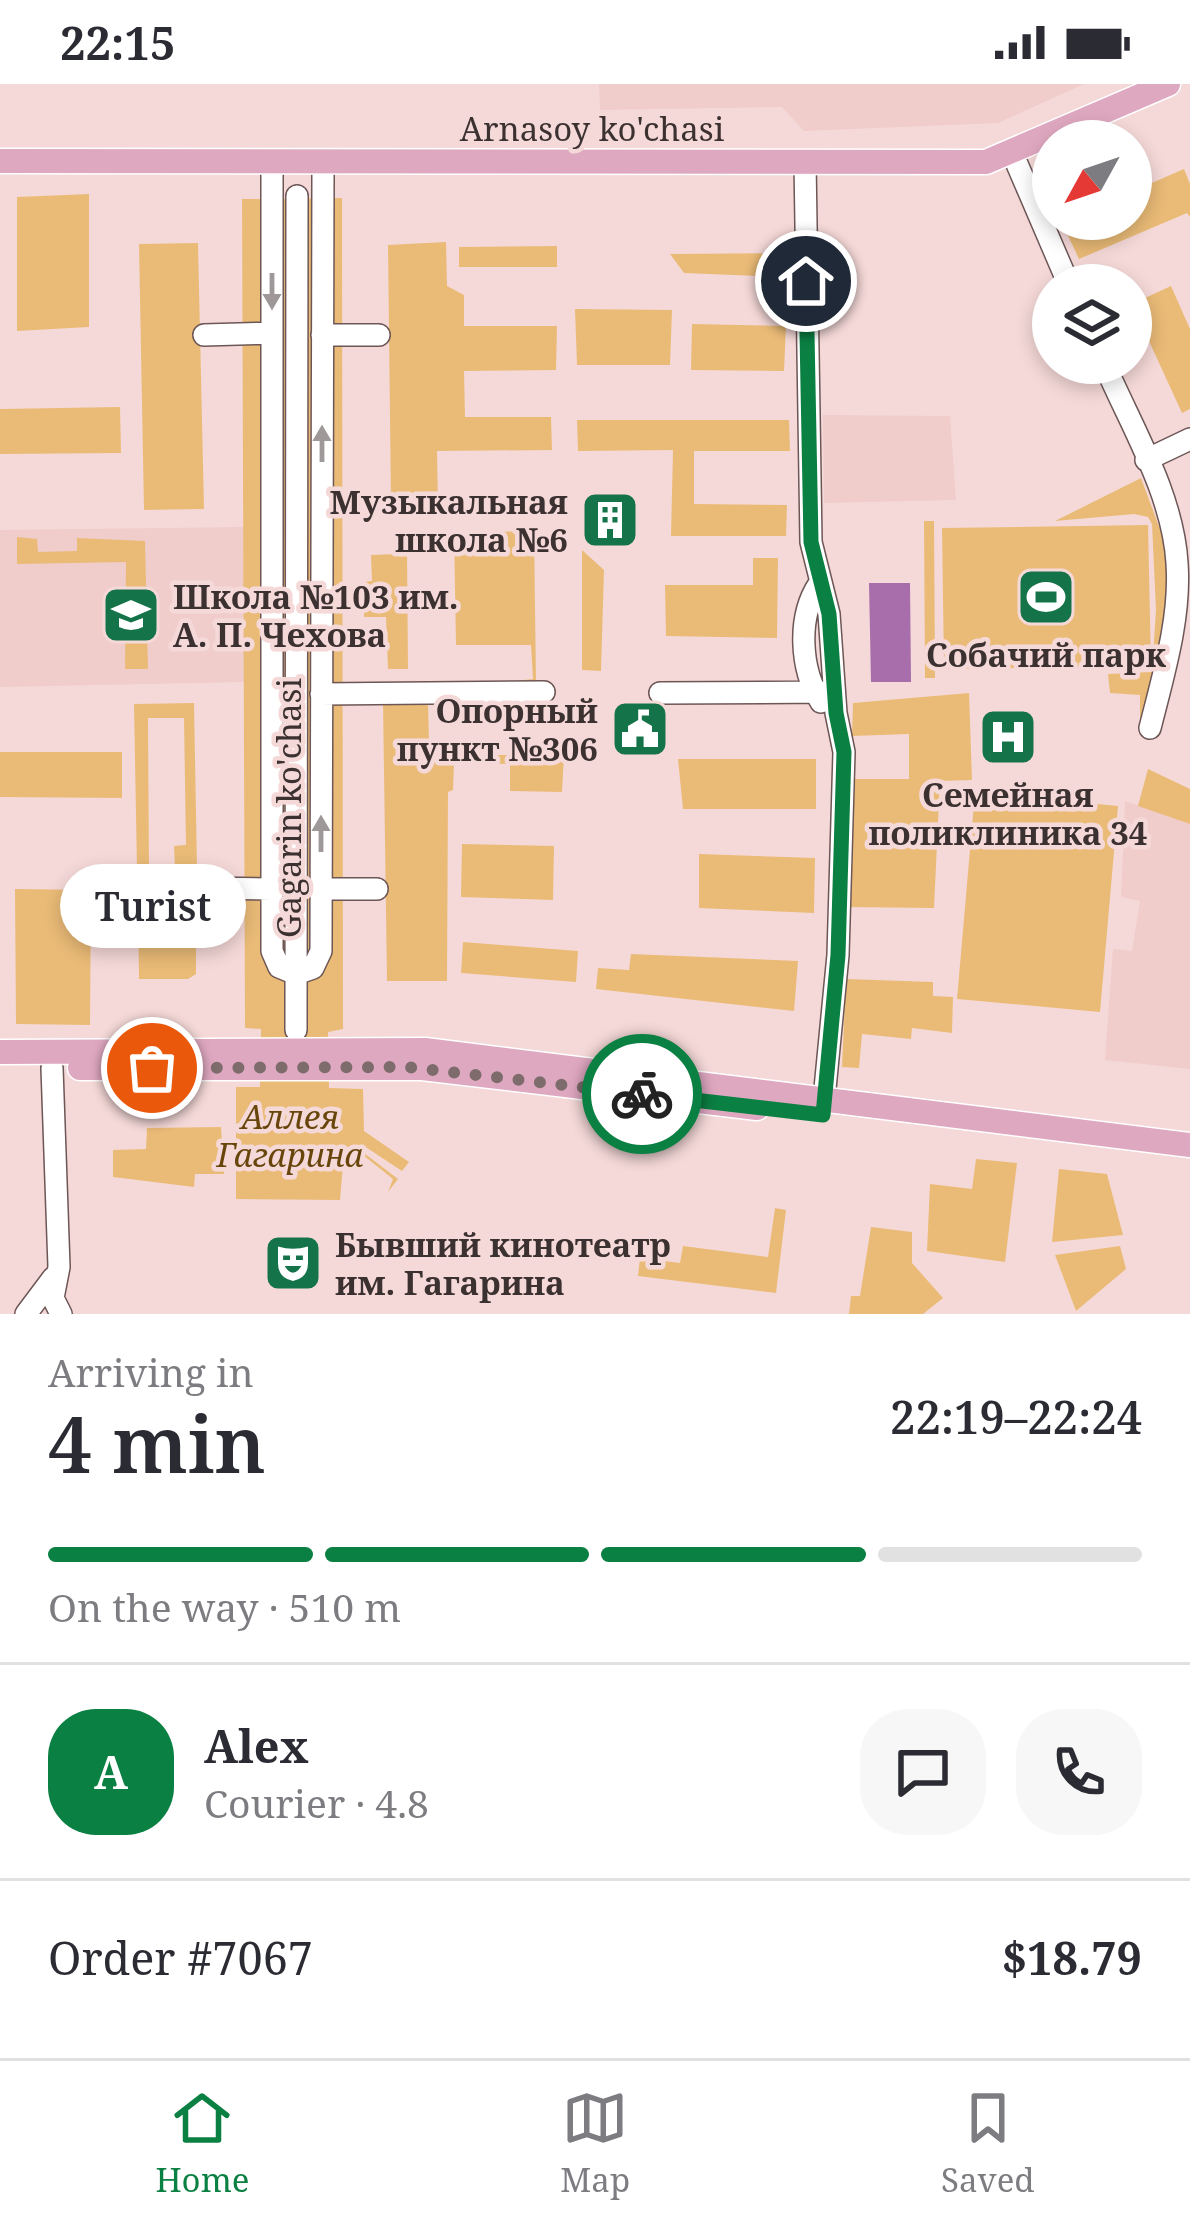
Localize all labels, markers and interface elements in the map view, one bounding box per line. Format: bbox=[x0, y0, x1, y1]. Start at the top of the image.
text: 22:15 bbox=[60, 12, 175, 73]
street label: Arnasoy ko'chasi bbox=[460, 106, 725, 151]
north arrow bbox=[1032, 120, 1152, 240]
map controls bbox=[1032, 120, 1152, 384]
pin bbox=[755, 230, 857, 332]
icon: home bbox=[773, 248, 839, 314]
button: layers bbox=[1032, 264, 1152, 384]
one-way arrow bbox=[262, 273, 282, 311]
one-way arrow bbox=[312, 424, 332, 462]
place label: Mузыкальная школа №6 bbox=[330, 479, 568, 562]
building icon: Mузыкальная школа №6 bbox=[579, 489, 641, 551]
sports icon: Собачий парк bbox=[1015, 566, 1077, 628]
place label: Школа №103 им. А. П. Чехова bbox=[173, 574, 458, 657]
school or university icon: Школа №103 им. А. П. Чехова bbox=[100, 584, 162, 646]
place label: Собачий парк bbox=[926, 632, 1166, 677]
street label: Gagarin ko'chasi bbox=[266, 678, 311, 938]
place label: Опорный пункт №306 bbox=[397, 688, 598, 771]
public building icon: Опорный пункт №306 bbox=[609, 698, 671, 760]
hospital icon: Семейная поликлиника 34 bbox=[977, 706, 1039, 768]
place label: Семейная поликлиника 34 bbox=[869, 772, 1147, 855]
one-way arrow bbox=[311, 814, 331, 852]
callout: Turist bbox=[59, 864, 245, 948]
text: Turist bbox=[95, 879, 211, 932]
pin bbox=[101, 1017, 203, 1119]
courier bbox=[582, 1034, 702, 1154]
icon: bag bbox=[119, 1035, 185, 1101]
icon: bike bbox=[609, 1061, 675, 1127]
park label: Аллея Гагарина bbox=[215, 1094, 364, 1177]
place label: Бывший кинотеатр им. Гагарина bbox=[335, 1222, 671, 1305]
theatre icon: Бывший кинотеатр им. Гагарина bbox=[262, 1232, 324, 1294]
text: Arriving in bbox=[48, 1345, 254, 1398]
text: 22:19–22:24 bbox=[890, 1386, 1142, 1447]
text: 4 min bbox=[48, 1390, 266, 1496]
text: On the way · 510 m bbox=[48, 1580, 401, 1633]
button: chat bbox=[860, 1709, 986, 1835]
button: phone bbox=[1016, 1709, 1142, 1835]
text: Alex bbox=[204, 1715, 309, 1776]
text: A bbox=[94, 1741, 128, 1802]
text: Courier · 4.8 bbox=[204, 1776, 429, 1829]
text: Order #7067 bbox=[48, 1927, 313, 1988]
text: $18.79 bbox=[1002, 1927, 1142, 1988]
tab: Home bbox=[155, 2085, 249, 2202]
tab: Map bbox=[560, 2085, 630, 2202]
tab: Saved bbox=[941, 2085, 1035, 2202]

